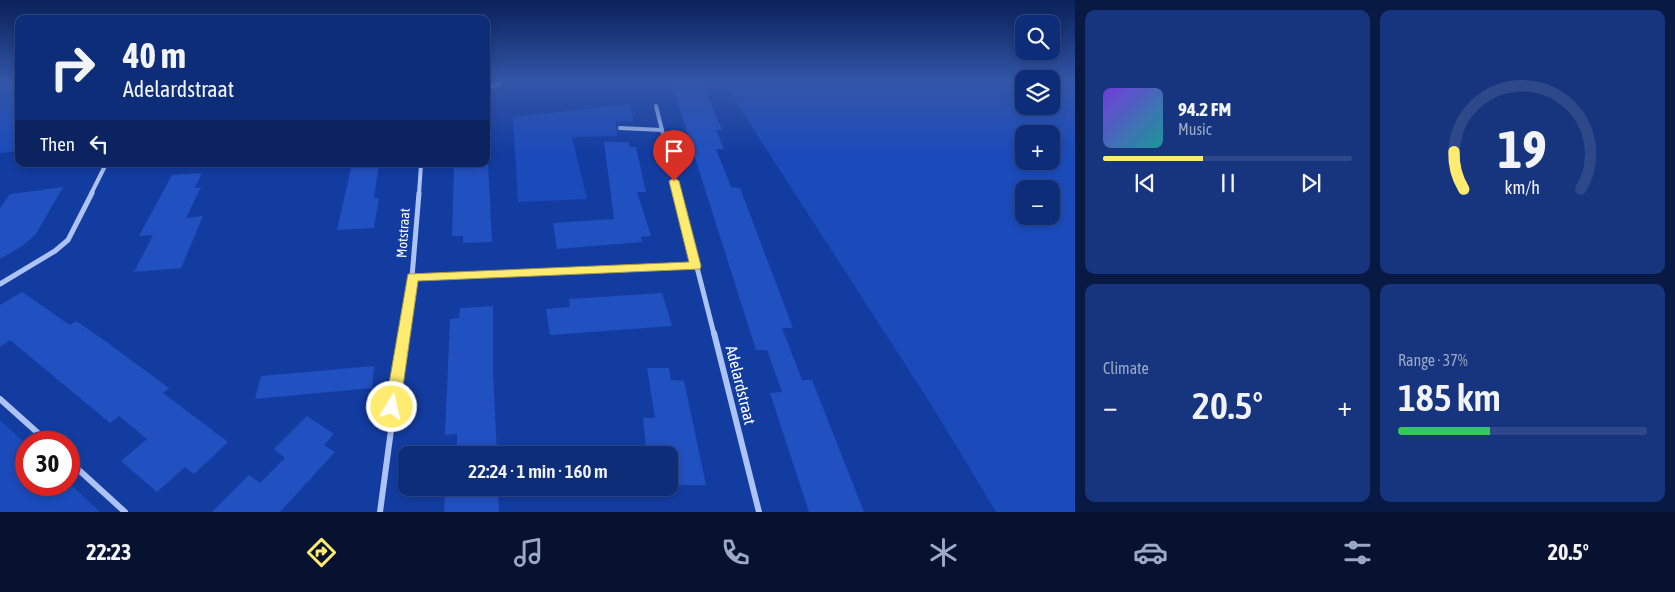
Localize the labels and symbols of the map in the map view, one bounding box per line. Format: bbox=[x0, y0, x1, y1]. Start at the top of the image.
pin bbox=[653, 130, 695, 181]
street label: Motstraat bbox=[393, 208, 413, 258]
street label: Adelardstraat bbox=[722, 344, 760, 427]
position arrow bbox=[365, 380, 417, 432]
speed limit sign: 30 bbox=[15, 431, 80, 496]

